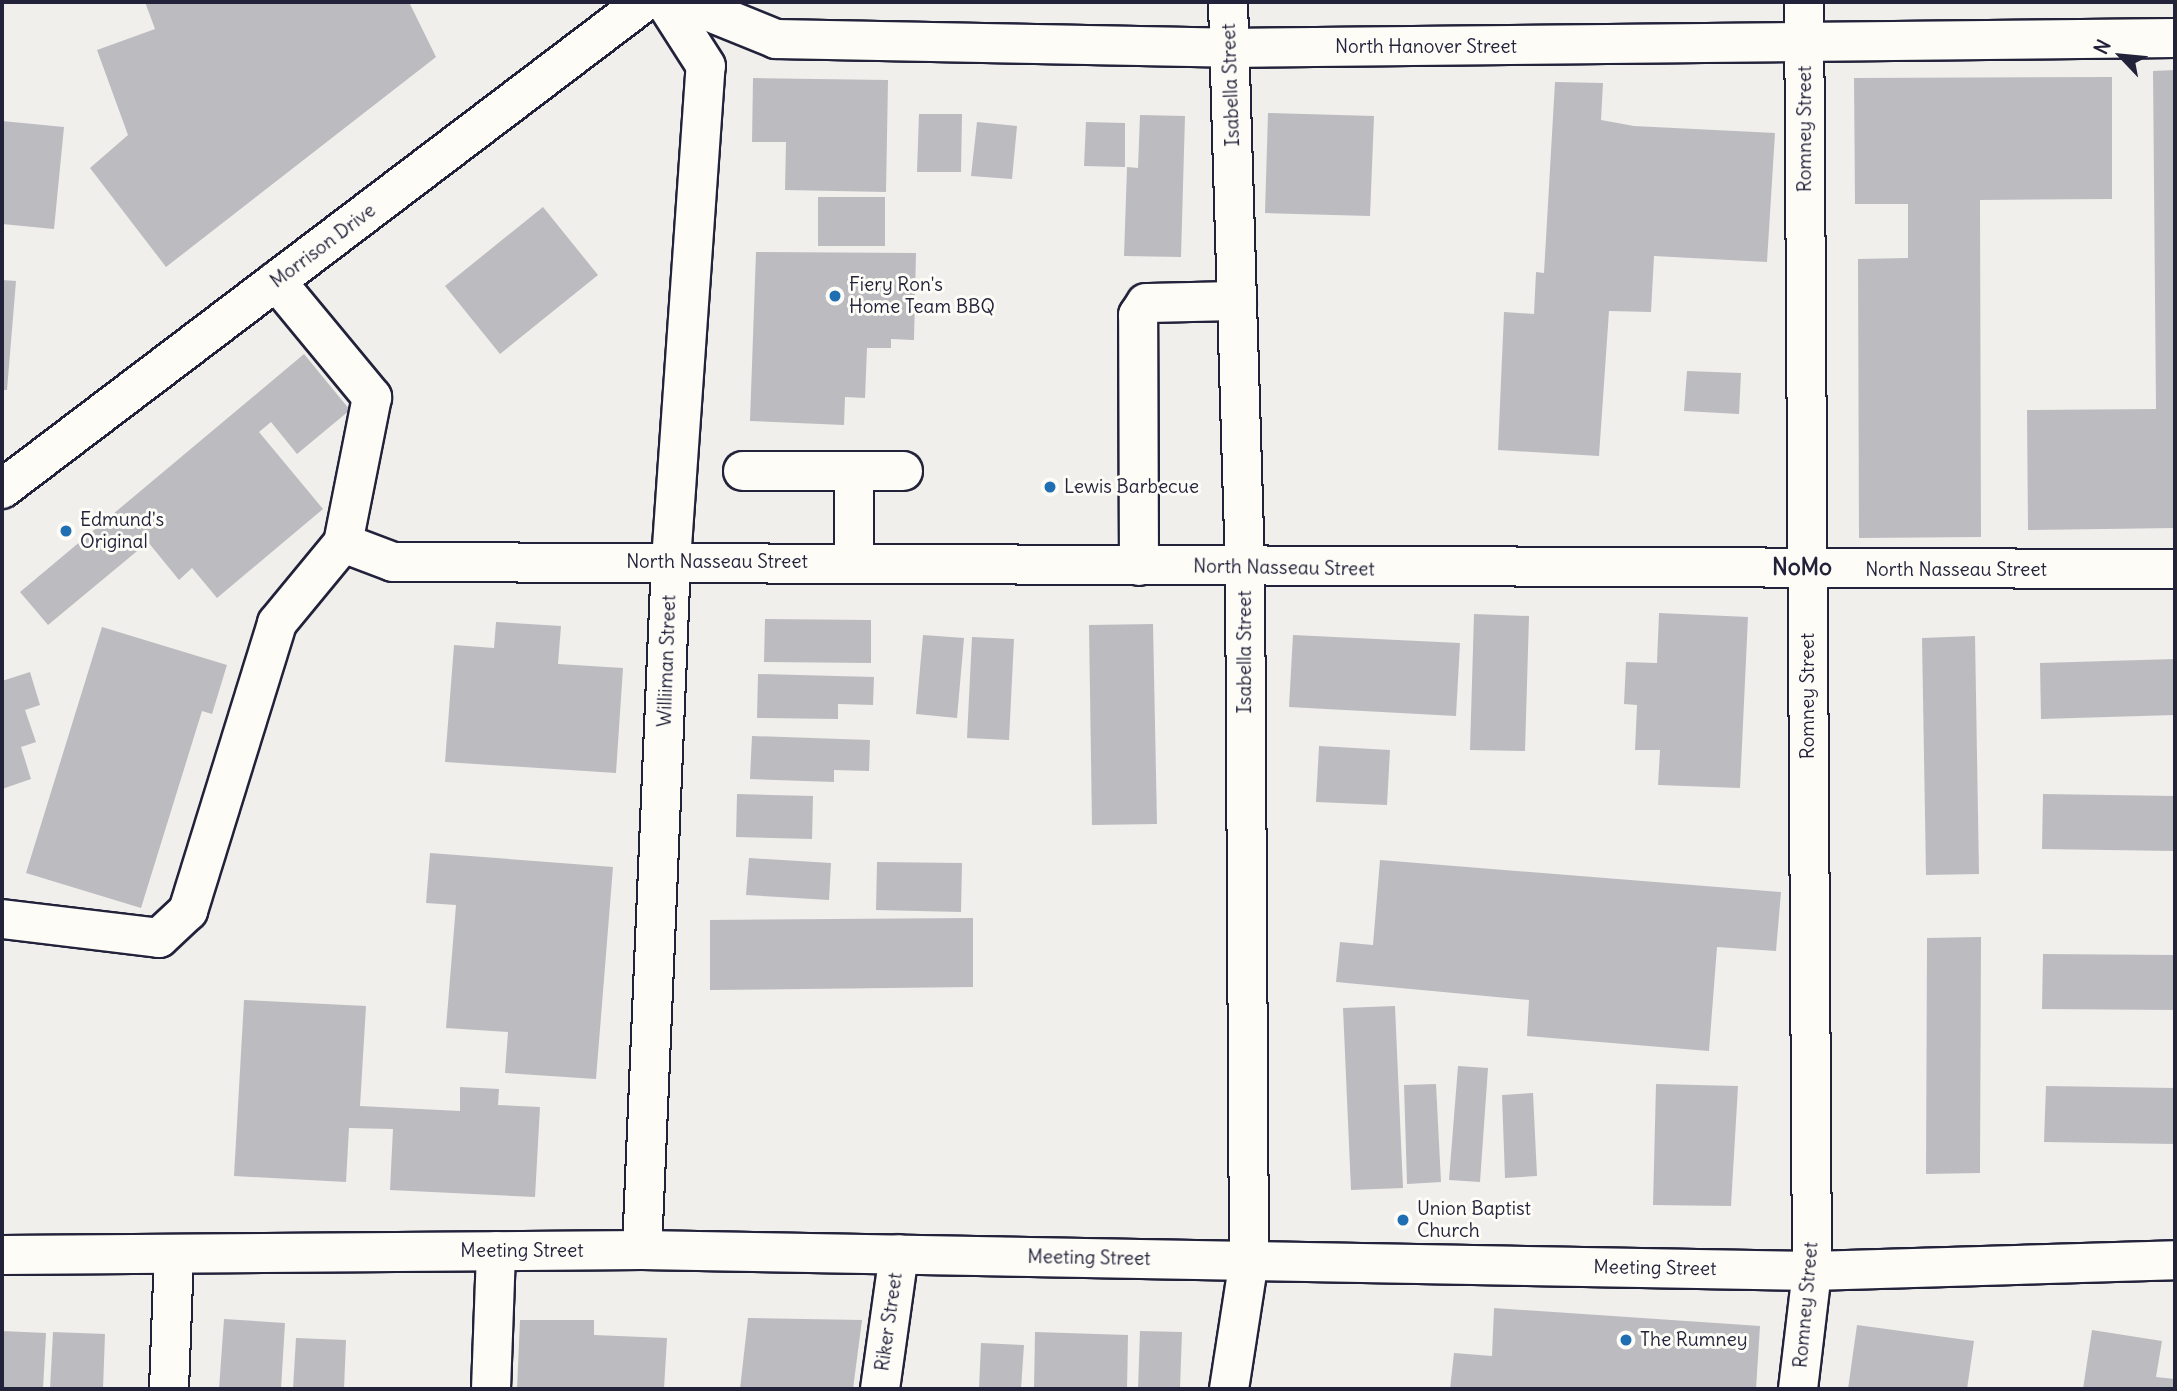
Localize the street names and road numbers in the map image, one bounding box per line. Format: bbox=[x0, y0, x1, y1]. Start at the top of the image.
street label: Isabella Street bbox=[1217, 23, 1245, 147]
street label: North Hanover Street bbox=[1335, 36, 1517, 58]
street label: Romney Street bbox=[1794, 66, 1816, 192]
street label: Morrison Drive bbox=[266, 199, 380, 293]
street label: North Nasseau Street bbox=[626, 551, 808, 573]
street label: North Nasseau Street bbox=[1193, 555, 1375, 581]
street label: North Nasseau Street bbox=[1865, 559, 2047, 581]
street label: Isabella Street bbox=[1234, 590, 1256, 714]
street label: Williiman Street bbox=[653, 594, 681, 728]
street label: Romney Street bbox=[1797, 633, 1819, 759]
street label: Meeting Street bbox=[460, 1240, 584, 1262]
street label: Romney Street bbox=[1789, 1241, 1823, 1369]
street label: Meeting Street bbox=[1027, 1246, 1151, 1270]
street label: Meeting Street bbox=[1593, 1256, 1717, 1280]
street label: Riker Street bbox=[871, 1271, 907, 1373]

